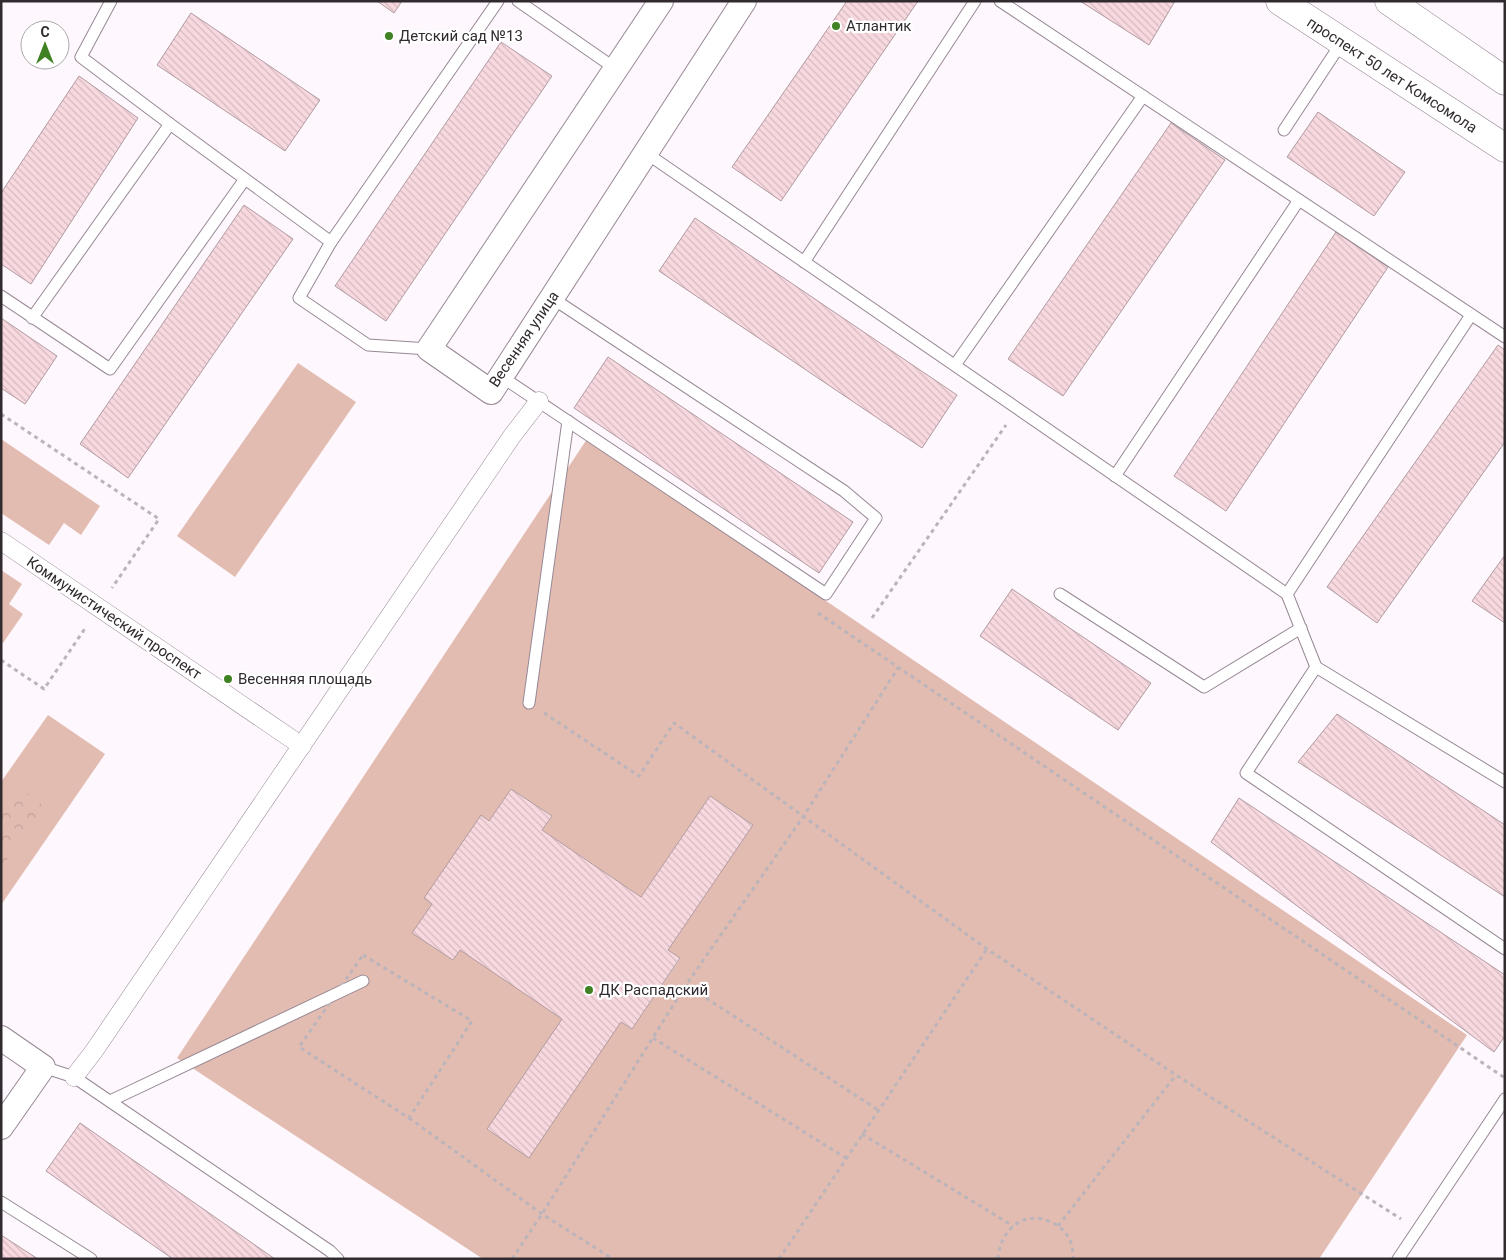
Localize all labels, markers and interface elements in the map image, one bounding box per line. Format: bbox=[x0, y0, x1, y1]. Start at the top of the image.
street label: проспект 50 лет Комсомола bbox=[1304, 13, 1480, 137]
place label: Атлантик bbox=[846, 17, 911, 35]
north arrow bbox=[20, 20, 70, 70]
marker: Атлантик bbox=[830, 20, 842, 32]
text: С bbox=[40, 24, 50, 40]
place label: Детский сад №13 bbox=[399, 27, 523, 45]
marker: Детский сад №13 bbox=[383, 30, 395, 42]
street label: Весенняя улица bbox=[485, 288, 563, 390]
street label: Коммунистический проспект bbox=[23, 553, 205, 683]
place label: Весенняя площадь bbox=[238, 670, 372, 688]
marker: Весенняя площадь bbox=[222, 673, 234, 685]
place label: ДК Распадский bbox=[599, 981, 708, 999]
marker: ДК Распадский bbox=[583, 984, 595, 996]

